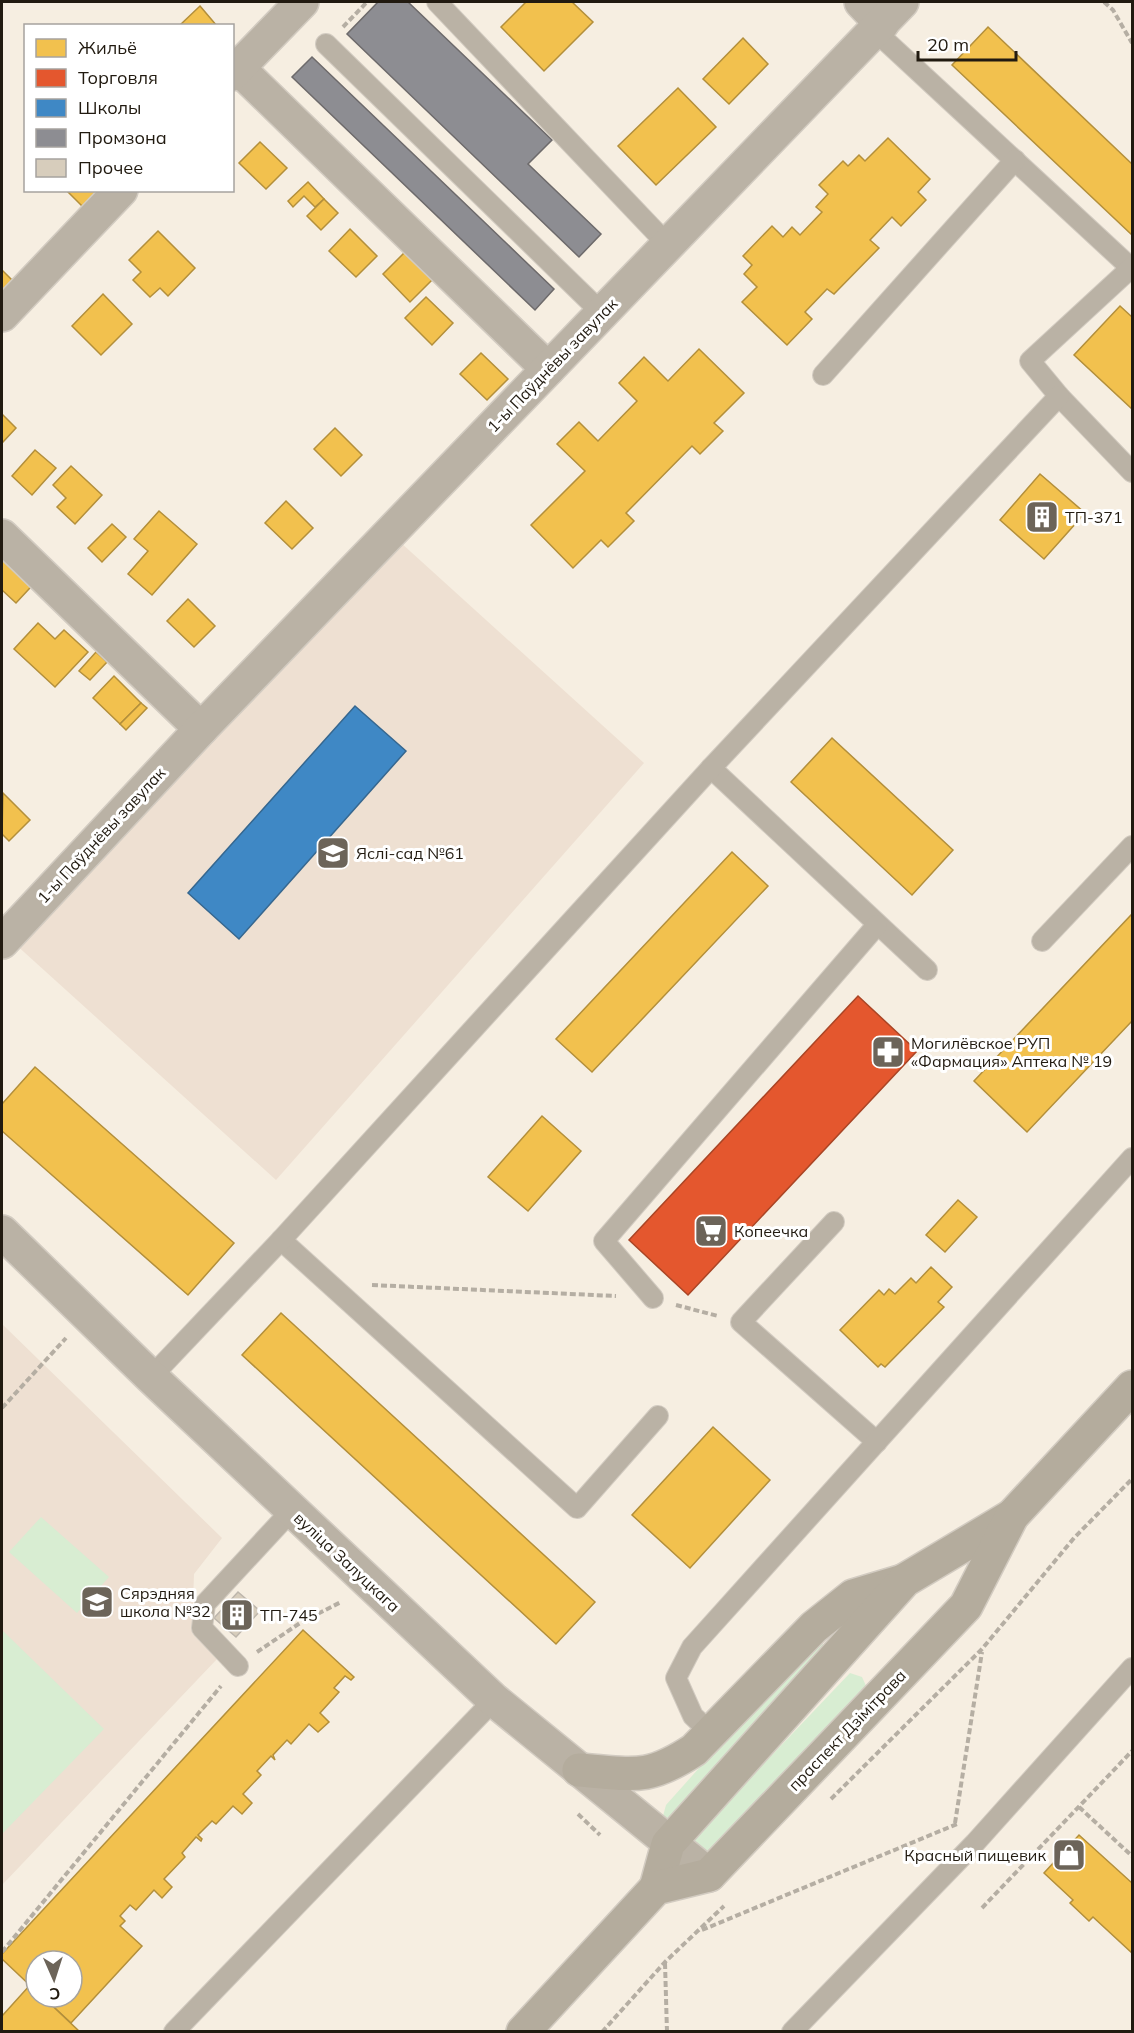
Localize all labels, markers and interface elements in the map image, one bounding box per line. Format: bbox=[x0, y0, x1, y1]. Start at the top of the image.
legend bbox=[24, 24, 234, 192]
scale bar bbox=[918, 24, 1016, 62]
text: 20 m bbox=[927, 33, 969, 56]
text: Жильё bbox=[78, 36, 137, 59]
text: Торговля bbox=[78, 66, 158, 89]
text: Школы bbox=[78, 96, 141, 119]
text: Промзона bbox=[78, 126, 167, 149]
text: Прочее bbox=[78, 156, 143, 179]
street label: 1-ы Паўднёвы завулак bbox=[483, 293, 622, 436]
building icon: ТП-371 bbox=[1024, 499, 1060, 535]
place label: ТП-371 bbox=[1065, 507, 1123, 527]
street label: 1-ы Паўднёвы завулак bbox=[33, 762, 170, 907]
school or university icon: Яслі-сад №61 bbox=[315, 835, 351, 871]
place label: Яслі-сад №61 bbox=[356, 843, 464, 863]
place label: Могилёвское РУП «Фармация» Аптека № 19 bbox=[911, 1033, 1112, 1071]
pharmacy icon: Могилёвское РУП «Фармация» Аптека № 19 bbox=[870, 1034, 906, 1070]
supermarket icon: Копеечка bbox=[693, 1213, 729, 1249]
place label: Копеечка bbox=[734, 1221, 808, 1241]
street label: вуліца Залуцкага bbox=[290, 1508, 404, 1616]
place label: Сярэдняя школа №32 bbox=[120, 1583, 211, 1621]
school or university icon: Сярэдняя школа №32 bbox=[79, 1584, 115, 1620]
building icon: ТП-745 bbox=[219, 1597, 255, 1633]
place label: ТП-745 bbox=[260, 1605, 318, 1625]
street label: праспект Дзімітрава bbox=[784, 1665, 910, 1795]
shop icon: Красный пищевик bbox=[1051, 1837, 1087, 1873]
place label: Красный пищевик bbox=[904, 1845, 1046, 1865]
north arrow bbox=[24, 1949, 84, 2009]
text: С bbox=[49, 1984, 61, 2004]

